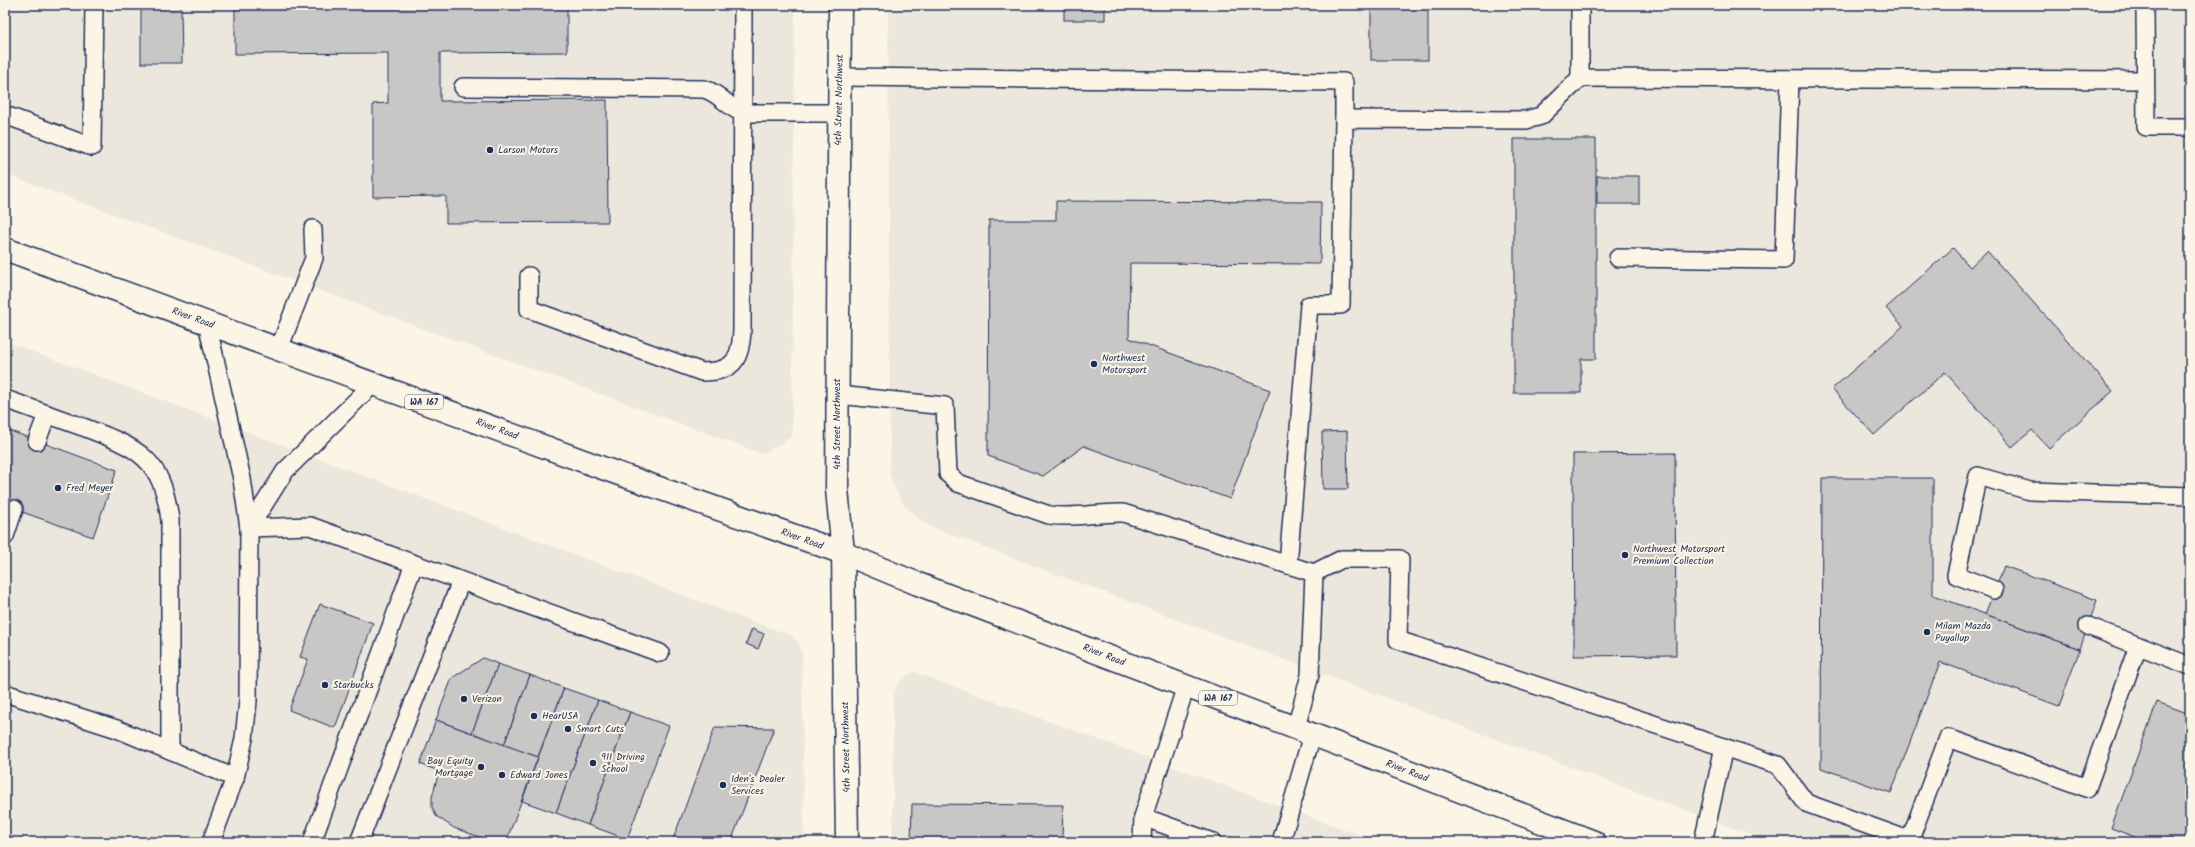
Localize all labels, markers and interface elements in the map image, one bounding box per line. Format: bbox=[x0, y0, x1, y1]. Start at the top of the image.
street label: 4th Street Northwest bbox=[830, 54, 848, 146]
place label: Larson Motors bbox=[498, 142, 559, 158]
marker: Larson Motors bbox=[485, 145, 495, 155]
street label: River Road bbox=[169, 303, 218, 333]
place label: Northwest Motorsport bbox=[1102, 350, 1147, 378]
marker: Northwest Motorsport bbox=[1089, 359, 1099, 369]
street label: 4th Street Northwest bbox=[829, 378, 845, 470]
road number: WA 167 bbox=[405, 395, 443, 409]
street label: River Road bbox=[473, 414, 522, 444]
place label: Fred Meyer bbox=[66, 480, 114, 496]
marker: Fred Meyer bbox=[53, 483, 63, 493]
street label: River Road bbox=[778, 524, 827, 554]
place label: Northwest Motorsport Premium Collection bbox=[1633, 541, 1725, 569]
marker: Northwest Motorsport Premium Collection bbox=[1620, 550, 1630, 560]
place label: Milam Mazda Puyallup bbox=[1935, 618, 1991, 646]
marker: Milam Mazda Puyallup bbox=[1922, 627, 1932, 637]
street label: River Road bbox=[1080, 640, 1128, 671]
place label: Starbucks bbox=[333, 677, 374, 693]
marker: Starbucks bbox=[320, 680, 330, 690]
place label: Verizon bbox=[472, 691, 502, 707]
road number: WA 167 bbox=[1199, 691, 1237, 705]
marker: Verizon bbox=[459, 694, 469, 704]
street label: 4th Street Northwest bbox=[837, 701, 855, 793]
place label: HearUSA bbox=[542, 708, 579, 724]
marker: HearUSA bbox=[529, 711, 539, 721]
place label: Smart Cuts bbox=[576, 721, 625, 737]
marker: Smart Cuts bbox=[563, 724, 573, 734]
place label: 911 Driving School bbox=[601, 749, 645, 777]
place label: Bay Equity Mortgage bbox=[427, 753, 473, 781]
street label: River Road bbox=[1383, 756, 1431, 787]
marker: 911 Driving School bbox=[588, 758, 598, 768]
marker: Bay Equity Mortgage bbox=[476, 762, 486, 772]
place label: Edward Jones bbox=[510, 767, 569, 783]
marker: Edward Jones bbox=[497, 770, 507, 780]
place label: Iden's Dealer Services bbox=[731, 771, 785, 799]
marker: Iden's Dealer Services bbox=[718, 780, 728, 790]

